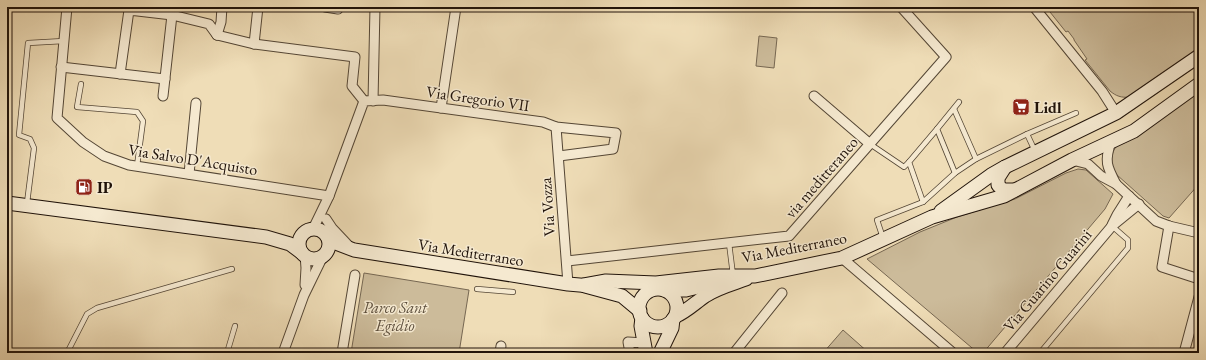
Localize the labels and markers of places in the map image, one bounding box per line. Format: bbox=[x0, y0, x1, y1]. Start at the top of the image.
supermarket icon: Lidl bbox=[1011, 97, 1031, 117]
place label: Lidl bbox=[1034, 97, 1062, 118]
fuel station icon: IP bbox=[74, 177, 94, 197]
place label: IP bbox=[97, 177, 113, 198]

